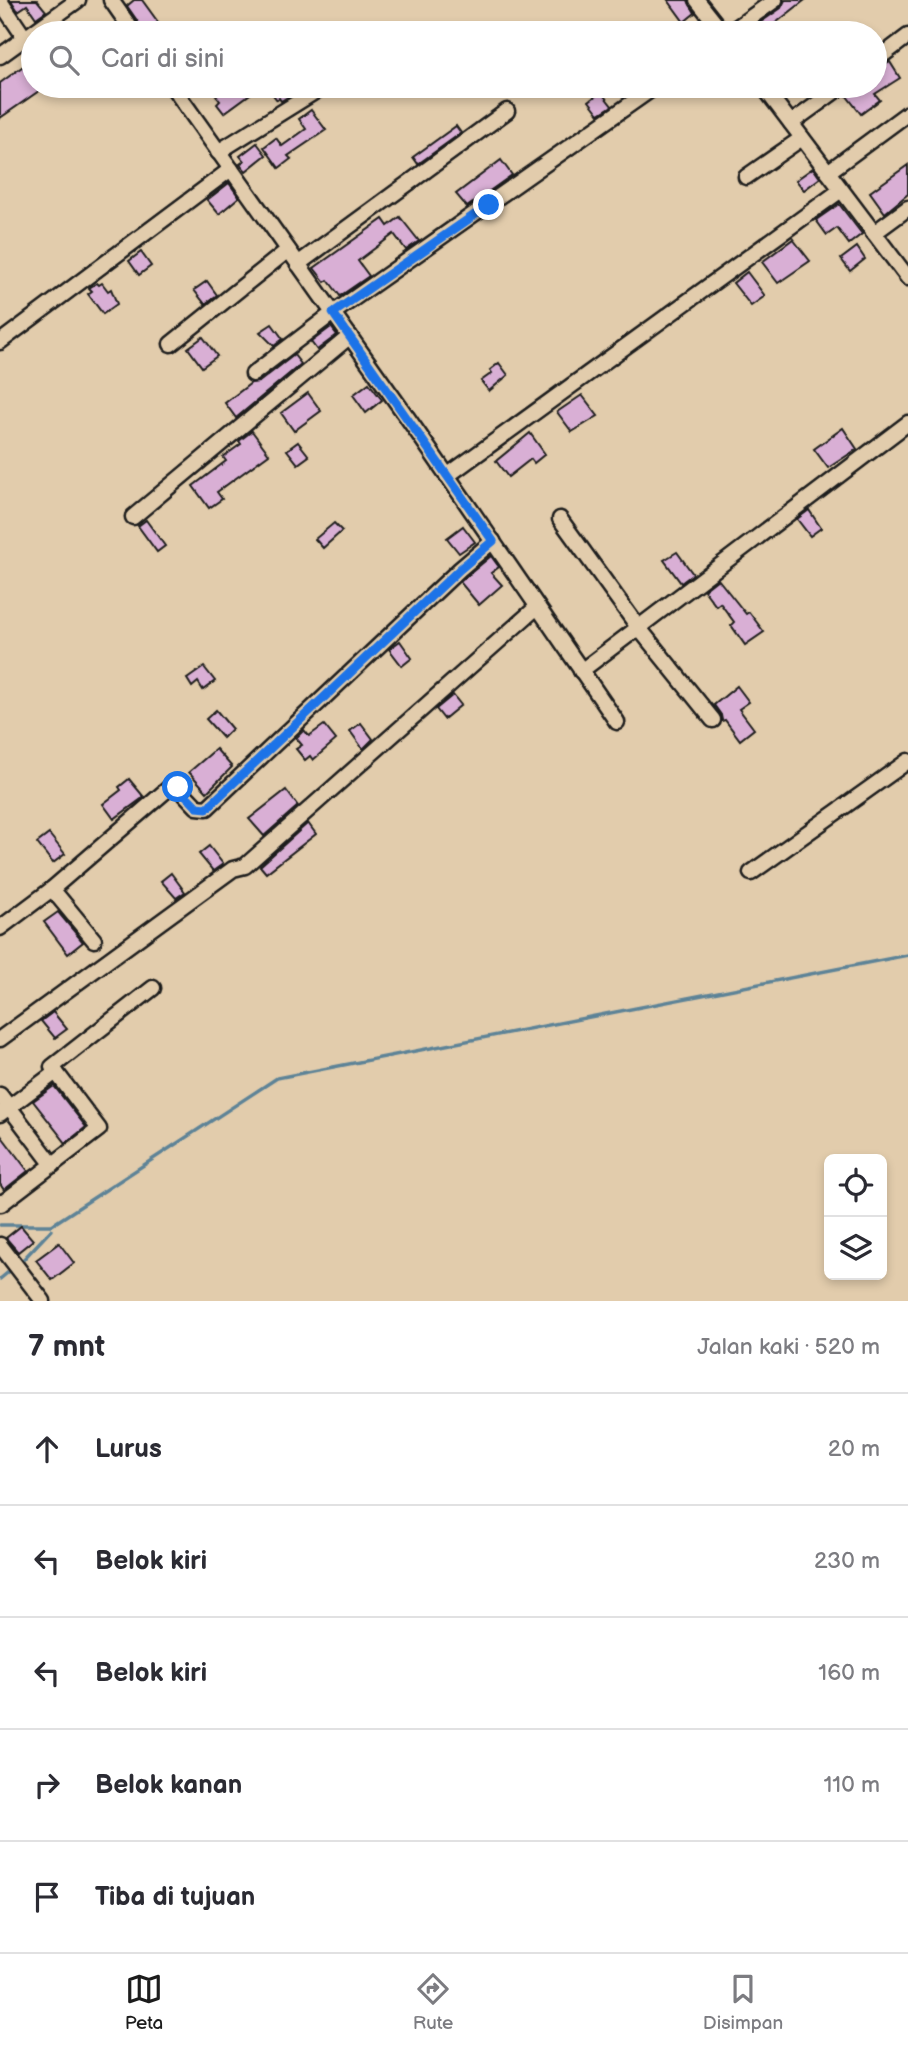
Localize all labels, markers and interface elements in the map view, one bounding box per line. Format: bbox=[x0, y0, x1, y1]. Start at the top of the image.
search box bbox=[21, 21, 887, 98]
icon: search bbox=[45, 41, 83, 79]
text: Cari di sini bbox=[101, 44, 224, 75]
route end bbox=[473, 189, 504, 220]
route start bbox=[162, 771, 193, 802]
map controls bbox=[824, 1154, 887, 1280]
button: locate bbox=[824, 1154, 887, 1217]
button: layers bbox=[824, 1217, 887, 1280]
text: 7 mnt bbox=[28, 1329, 105, 1365]
text: Jalan kaki · 520 m bbox=[697, 1333, 880, 1361]
icon: ahead bbox=[28, 1430, 66, 1468]
text: Lurus bbox=[95, 1434, 162, 1465]
text: 20 m bbox=[828, 1435, 880, 1463]
icon: left bbox=[28, 1542, 66, 1580]
text: Belok kiri bbox=[95, 1546, 207, 1577]
text: 230 m bbox=[814, 1547, 880, 1575]
icon: left bbox=[28, 1654, 66, 1692]
text: Belok kiri bbox=[95, 1658, 207, 1689]
text: 160 m bbox=[818, 1659, 880, 1687]
icon: right bbox=[28, 1766, 66, 1804]
text: Belok kanan bbox=[95, 1770, 242, 1801]
text: 110 m bbox=[823, 1771, 880, 1799]
icon: arrive bbox=[28, 1878, 66, 1916]
text: Tiba di tujuan bbox=[95, 1882, 255, 1913]
tab: Peta bbox=[125, 1970, 163, 2035]
tab: Rute bbox=[413, 1970, 453, 2035]
tab: Disimpan bbox=[703, 1970, 783, 2035]

